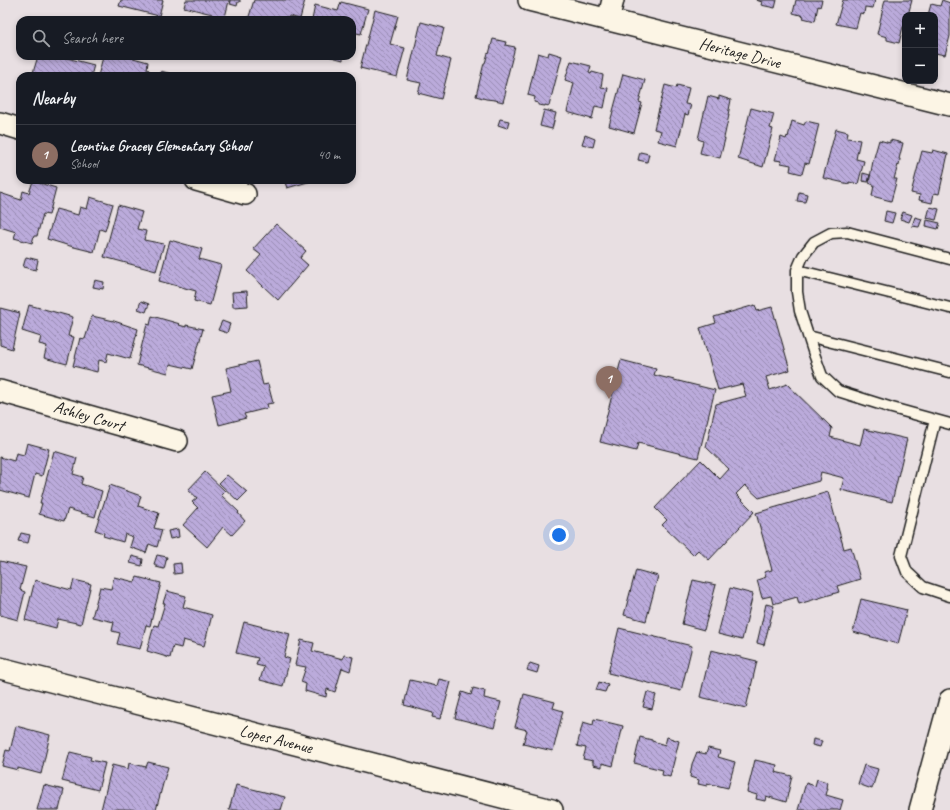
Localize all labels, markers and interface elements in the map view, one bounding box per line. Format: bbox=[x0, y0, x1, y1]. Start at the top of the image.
map controls bbox=[902, 12, 938, 84]
button: + bbox=[902, 12, 938, 48]
search box bbox=[16, 16, 356, 60]
icon: search bbox=[30, 27, 52, 49]
text: Search here bbox=[62, 29, 123, 48]
street label: Heritage Drive bbox=[697, 33, 784, 74]
button: − bbox=[902, 48, 938, 84]
text: Nearby bbox=[32, 88, 75, 109]
text: Leontine Gracey Elementary School bbox=[70, 137, 250, 156]
text: 1 bbox=[42, 147, 48, 163]
text: 40 m bbox=[318, 147, 340, 163]
text: School bbox=[70, 156, 98, 172]
pin: 1 bbox=[596, 366, 622, 399]
street label: Ashley Court bbox=[51, 396, 129, 437]
your location bbox=[549, 525, 569, 545]
street label: Lopes Avenue bbox=[238, 720, 316, 759]

